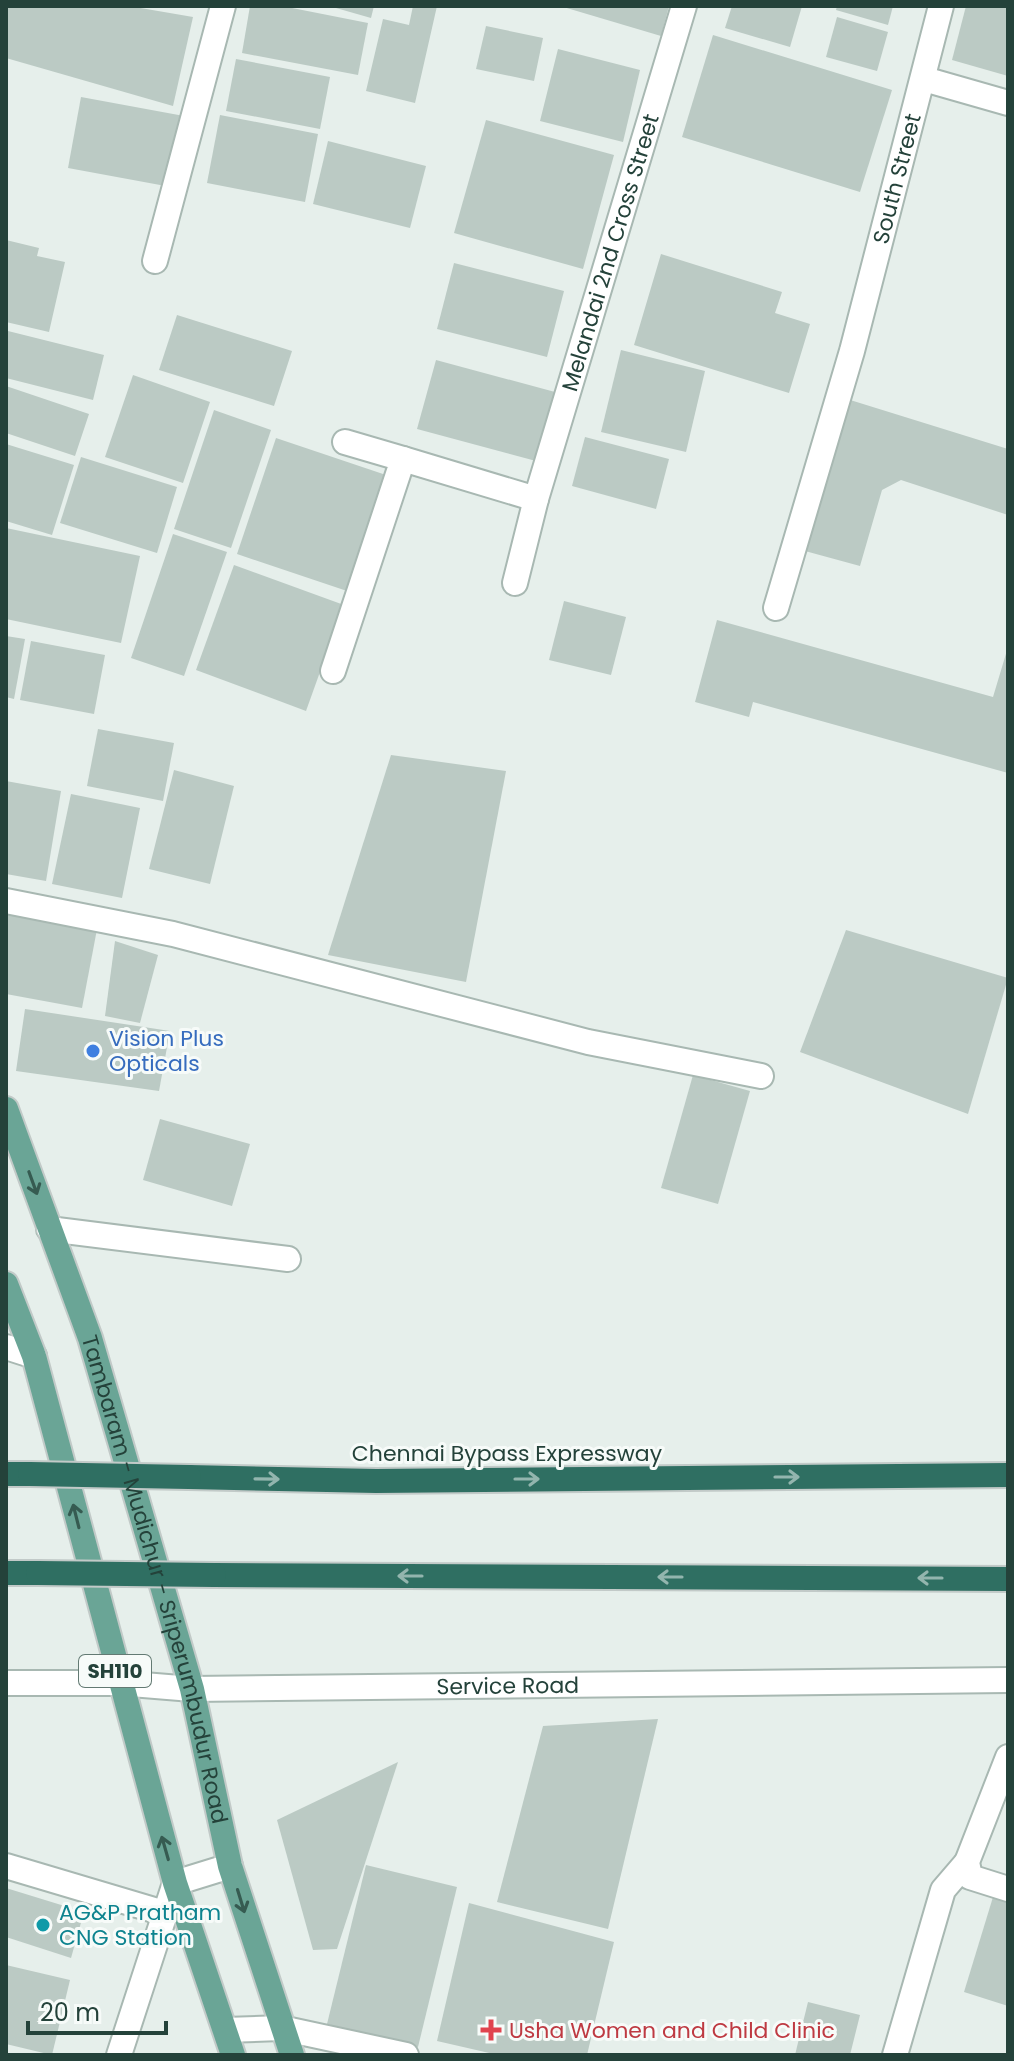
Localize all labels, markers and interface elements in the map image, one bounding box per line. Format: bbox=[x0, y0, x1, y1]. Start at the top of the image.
street label: Melandai 2nd Cross Street bbox=[554, 110, 666, 395]
street label: South Street bbox=[865, 110, 928, 247]
place label: Vision Plus Opticals bbox=[109, 1023, 224, 1079]
marker: Vision Plus Opticals bbox=[84, 1042, 102, 1060]
one-way arrow bbox=[26, 1170, 41, 1195]
street label: Tambaram - Mudichur - Sriperumbudur Road bbox=[74, 1331, 236, 1826]
street label: Chennai Bypass Expressway bbox=[352, 1438, 663, 1469]
one-way arrow bbox=[773, 1469, 800, 1485]
one-way arrow bbox=[253, 1471, 280, 1486]
one-way arrow bbox=[513, 1471, 540, 1487]
one-way arrow bbox=[67, 1503, 82, 1529]
one-way arrow bbox=[397, 1568, 424, 1584]
one-way arrow bbox=[657, 1569, 684, 1585]
one-way arrow bbox=[917, 1571, 944, 1586]
road number: SH110 bbox=[79, 1655, 151, 1687]
street label: Service Road bbox=[436, 1669, 579, 1702]
one-way arrow bbox=[157, 1836, 172, 1862]
one-way arrow bbox=[235, 1888, 250, 1913]
place label: AG&P Pratham CNG Station bbox=[59, 1897, 221, 1953]
marker: AG&P Pratham CNG Station bbox=[34, 1916, 52, 1934]
scale bar bbox=[28, 1985, 166, 2035]
text: 20 m bbox=[40, 1996, 100, 2029]
place label: Usha Women and Child Clinic bbox=[509, 2015, 835, 2046]
marker: Usha Women and Child Clinic bbox=[480, 2019, 502, 2041]

